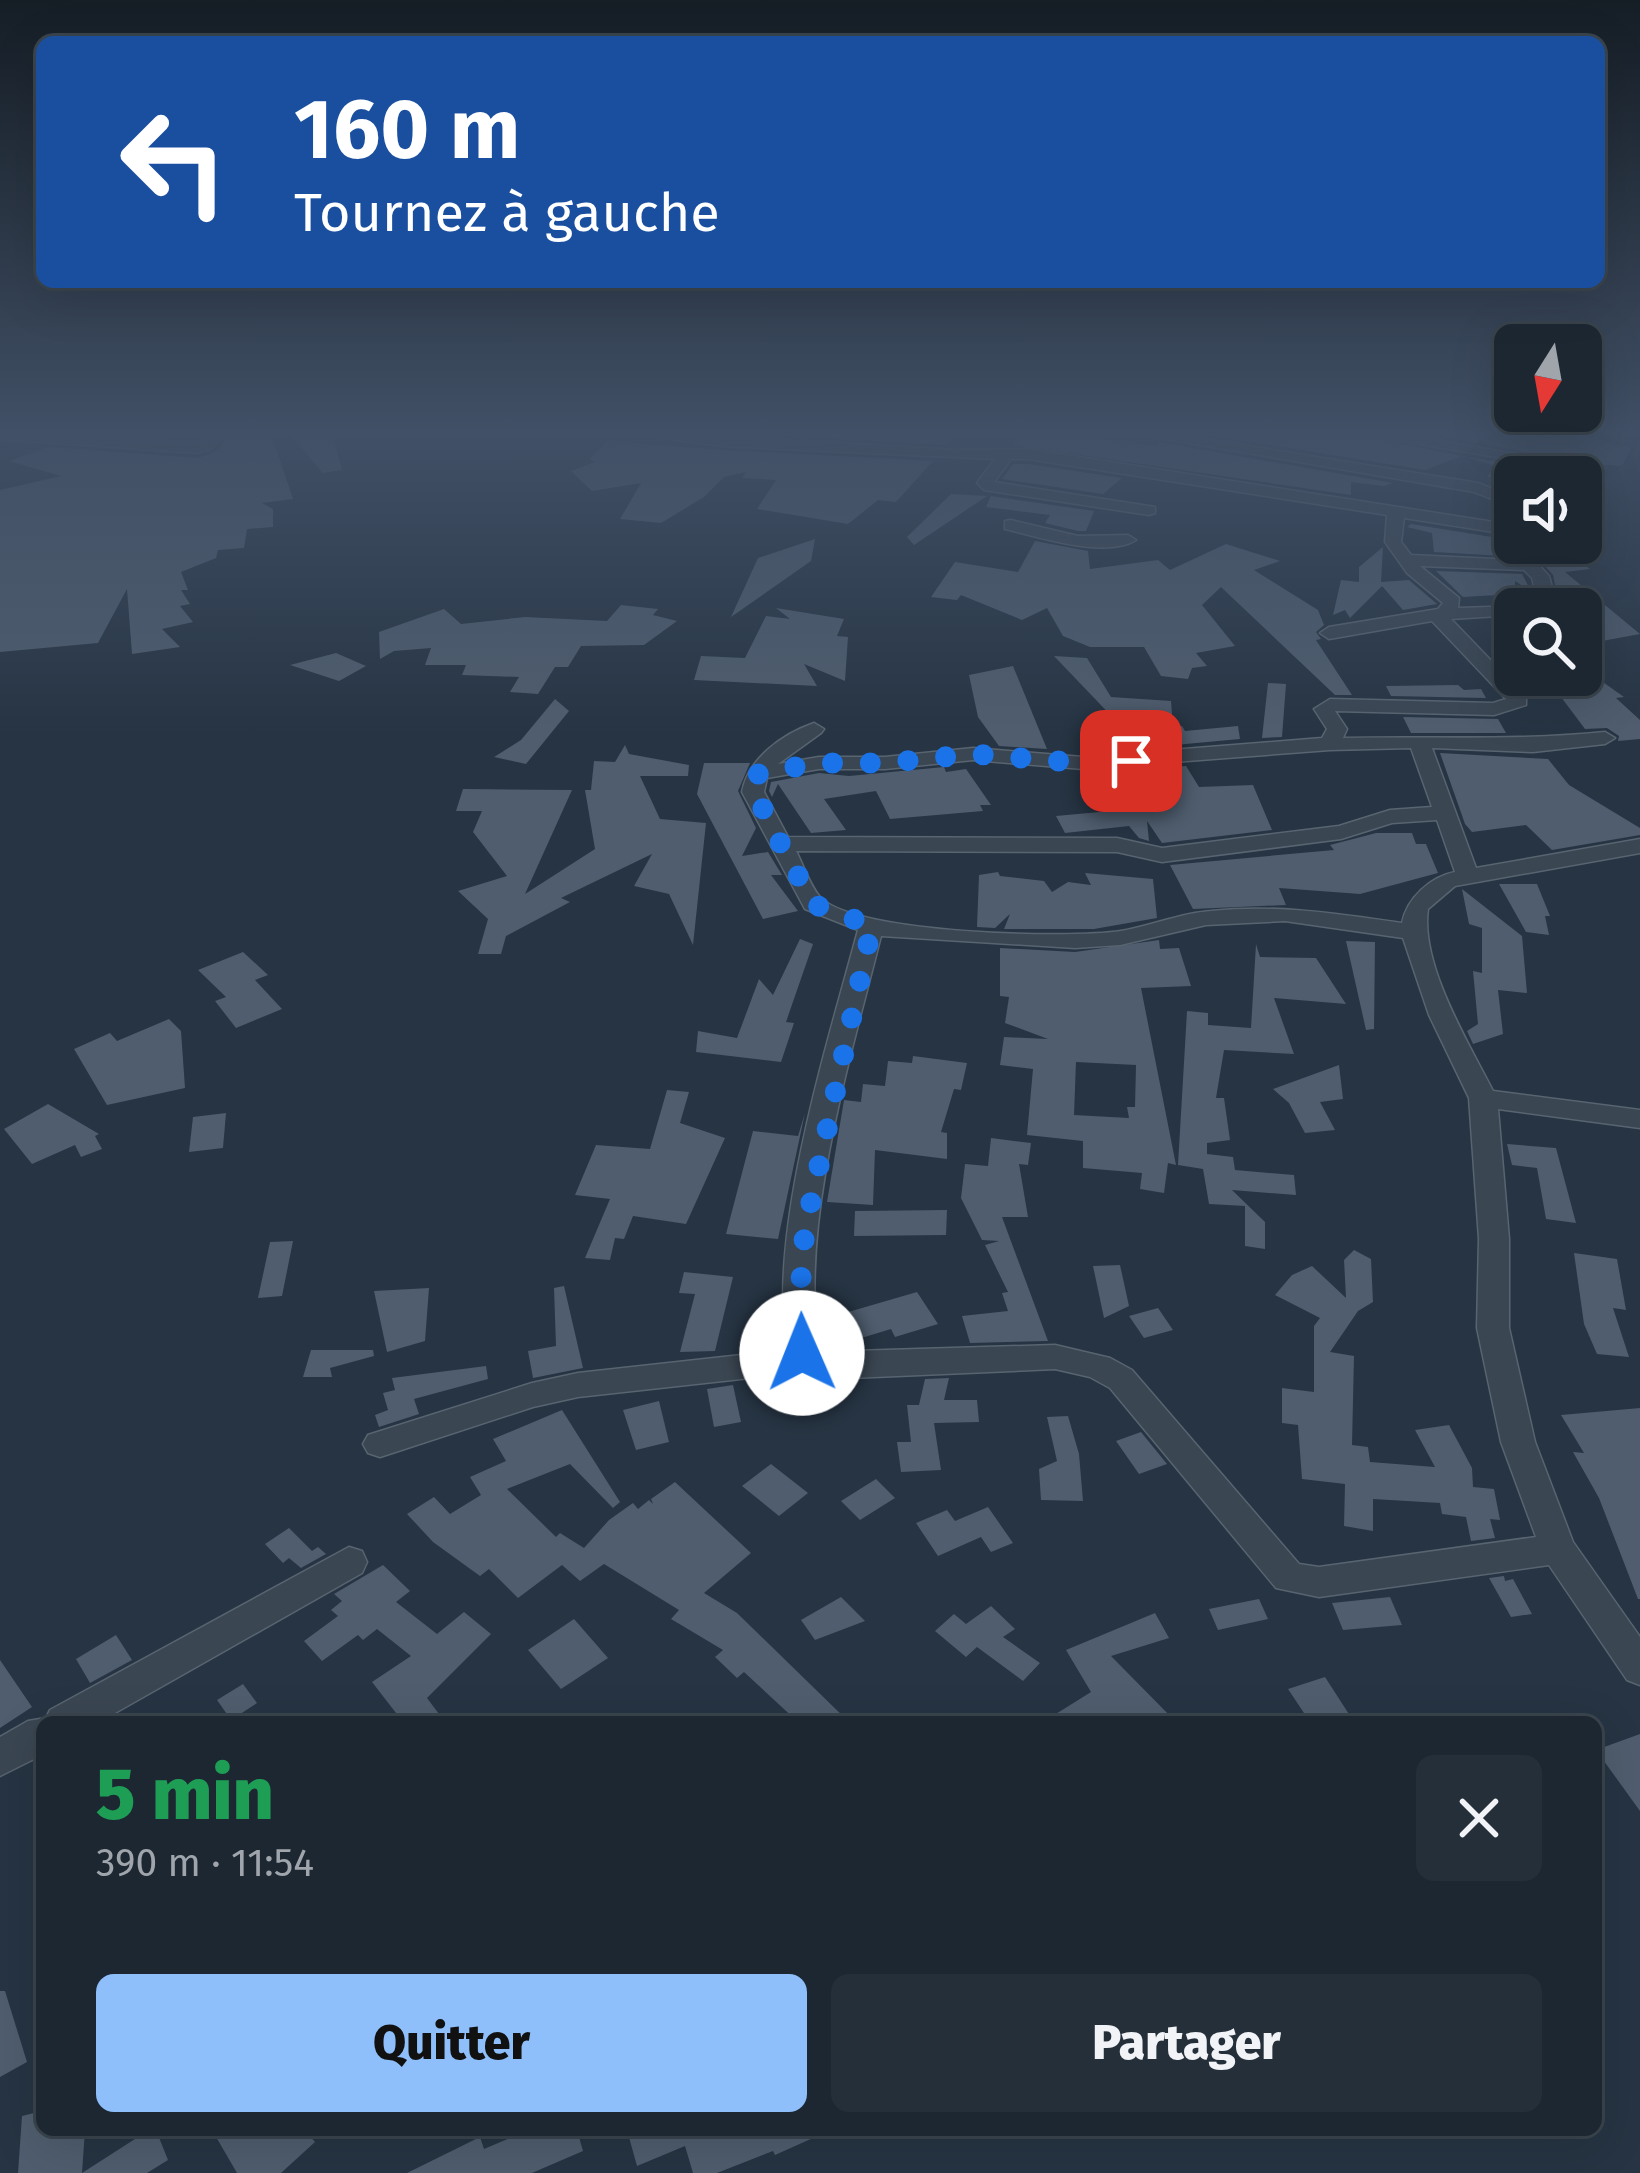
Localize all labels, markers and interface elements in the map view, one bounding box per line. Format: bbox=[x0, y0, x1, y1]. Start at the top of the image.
text: 160 m bbox=[294, 79, 520, 180]
icon: left bbox=[96, 84, 252, 240]
text: Tournez à gauche bbox=[294, 181, 720, 245]
north arrow bbox=[1494, 324, 1602, 432]
map controls bbox=[1494, 324, 1602, 696]
button: sound bbox=[1494, 456, 1602, 564]
button: search bbox=[1494, 588, 1602, 696]
pin bbox=[1080, 710, 1182, 812]
icon: arrive bbox=[1098, 728, 1164, 794]
position arrow bbox=[739, 1290, 865, 1416]
text: 5 min bbox=[96, 1752, 274, 1838]
button: close bbox=[1416, 1755, 1542, 1881]
text: 390 m · 11:54 bbox=[96, 1840, 314, 1886]
button: Quitter bbox=[96, 1974, 807, 2112]
button: Partager bbox=[831, 1974, 1542, 2112]

